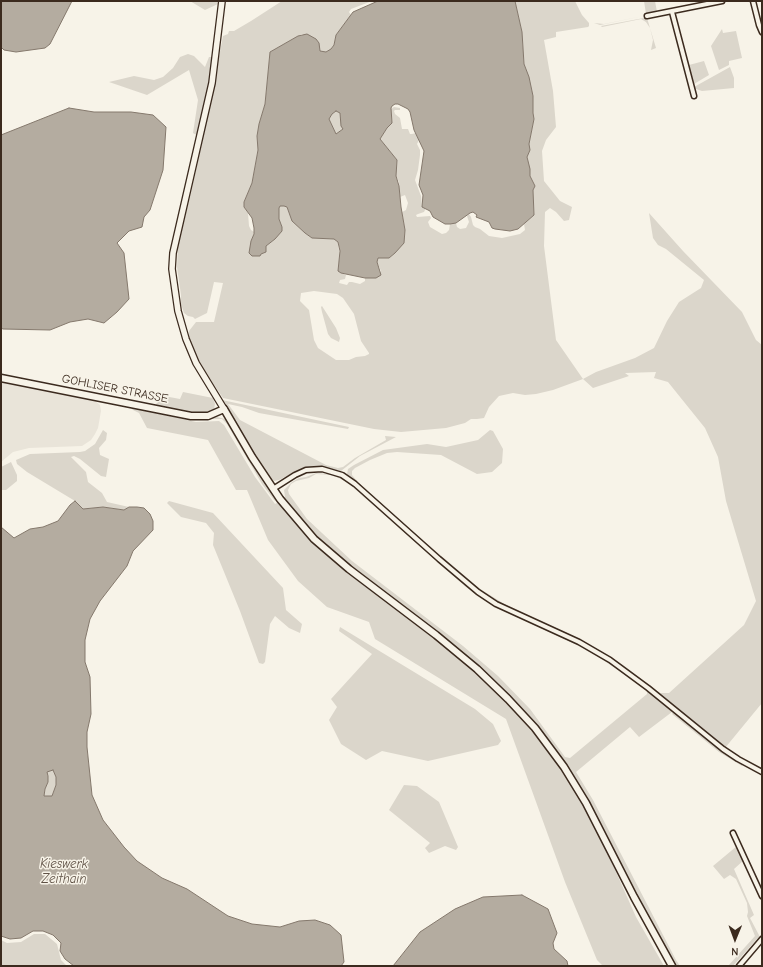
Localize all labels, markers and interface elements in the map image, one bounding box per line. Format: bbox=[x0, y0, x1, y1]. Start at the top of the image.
street label: GOHLISER STRASSE bbox=[61, 372, 169, 406]
water label: Kieswerk Zeithain bbox=[40, 856, 88, 887]
north arrow bbox=[715, 919, 755, 959]
text: N bbox=[731, 945, 738, 958]

